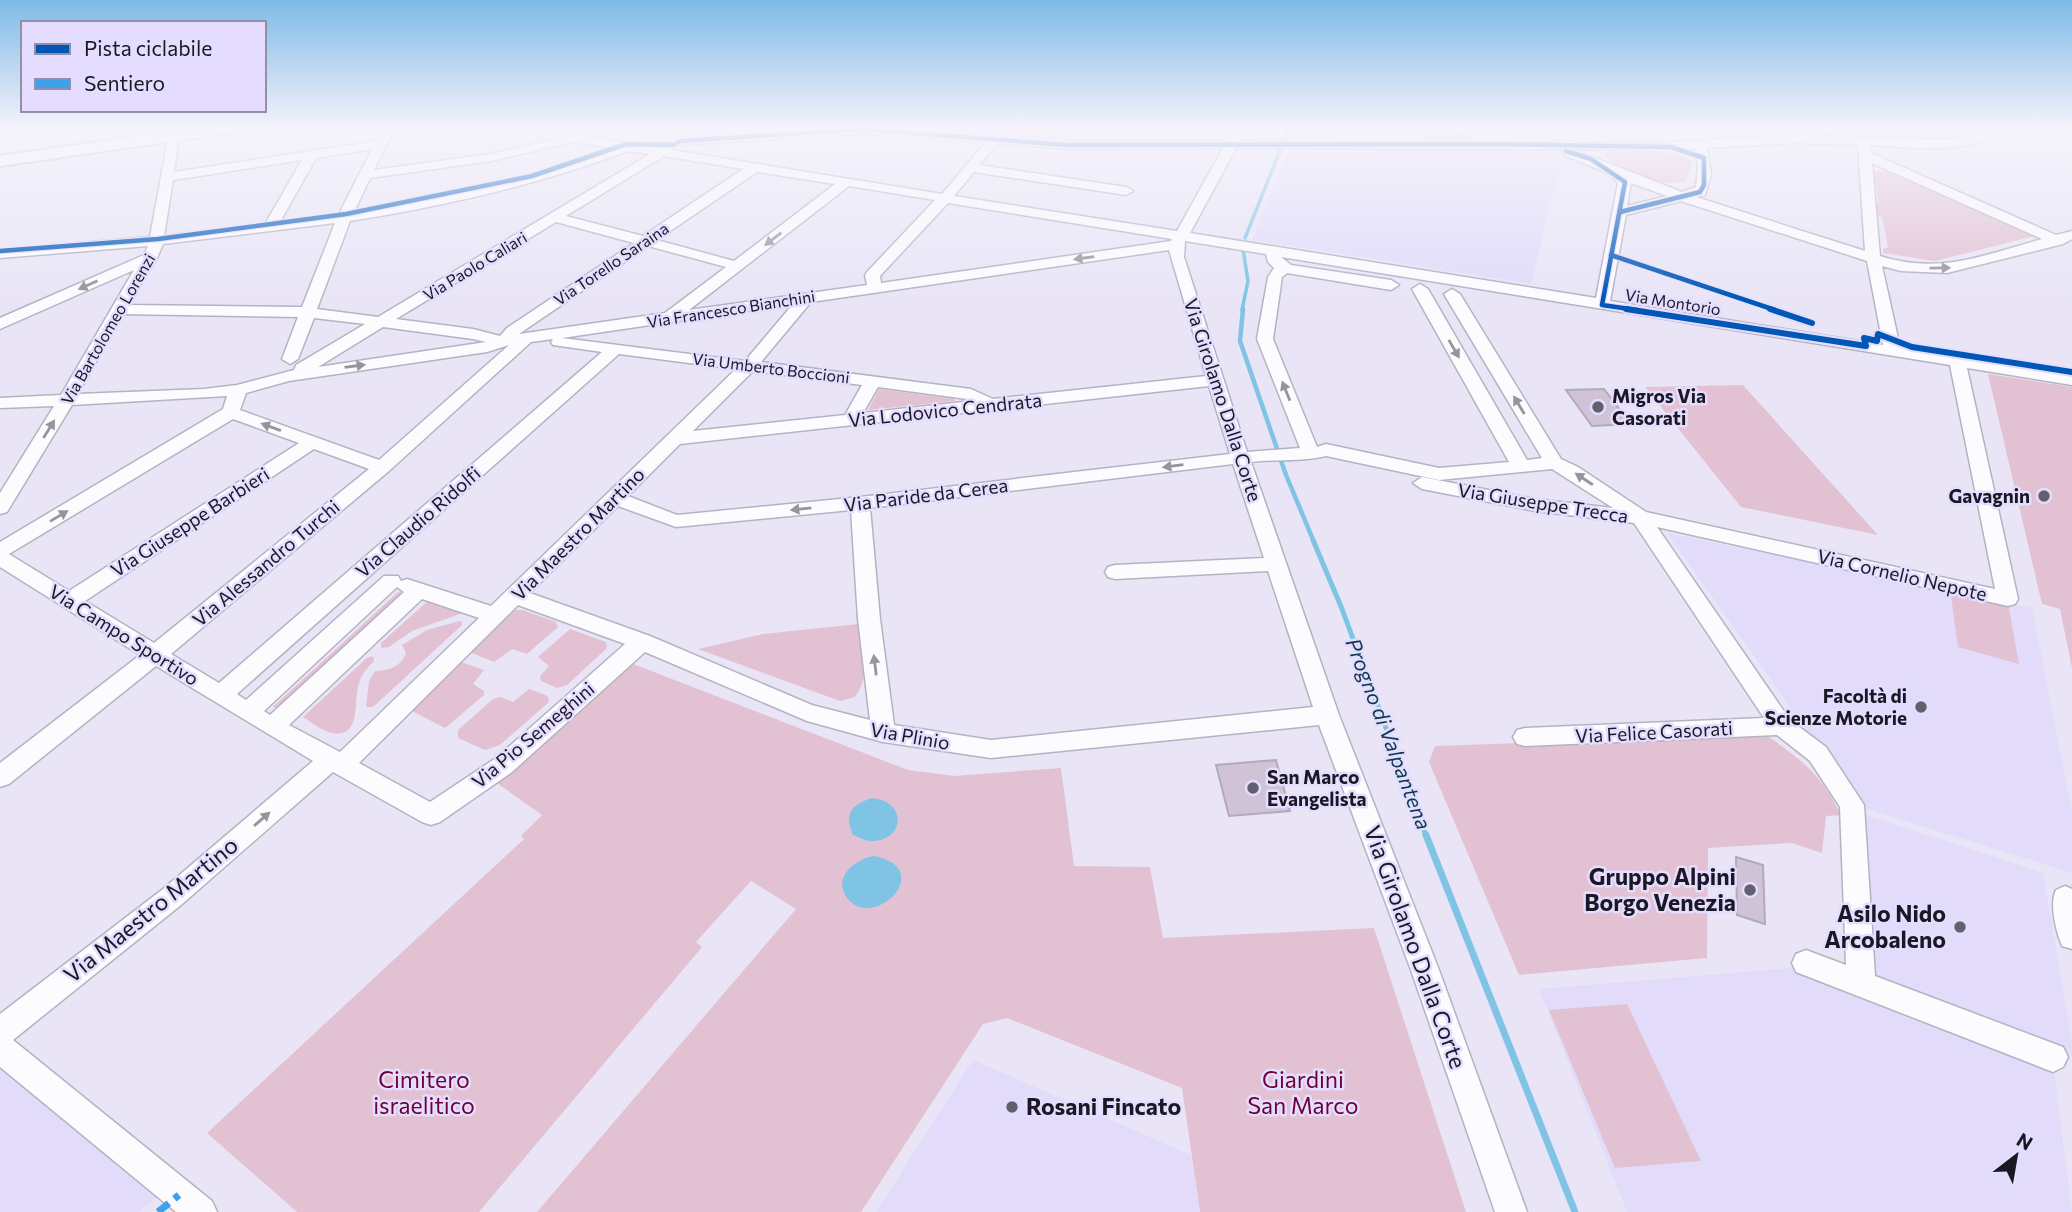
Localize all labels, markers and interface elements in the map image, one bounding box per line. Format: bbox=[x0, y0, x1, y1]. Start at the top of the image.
legend bbox=[21, 21, 266, 112]
text: Pista ciclabile bbox=[84, 35, 212, 60]
text: Sentiero bbox=[84, 70, 165, 95]
street label: Via Torello Saraina bbox=[550, 218, 672, 309]
street label: Via Paolo Caliari bbox=[419, 227, 530, 304]
one-way arrow bbox=[765, 232, 783, 247]
street label: Via Bartolomeo Lorenzi bbox=[57, 250, 158, 407]
one-way arrow bbox=[1073, 253, 1095, 264]
one-way arrow bbox=[1929, 262, 1951, 274]
one-way arrow bbox=[78, 279, 98, 291]
street label: Via Montorio bbox=[1624, 285, 1722, 318]
street label: Via Francesco Bianchini bbox=[646, 286, 816, 331]
street label: Via Girolamo Dalla Corte bbox=[1180, 295, 1267, 504]
one-way arrow bbox=[1448, 339, 1460, 358]
street label: Via Umberto Boccioni bbox=[691, 348, 851, 387]
one-way arrow bbox=[344, 360, 366, 371]
one-way arrow bbox=[1280, 380, 1291, 401]
place label: Migros Via Casorati bbox=[1612, 384, 1706, 429]
street label: Via Lodovico Cendrata bbox=[847, 388, 1043, 431]
one-way arrow bbox=[1512, 395, 1525, 414]
marker: Migros Via Casorati bbox=[1590, 399, 1606, 415]
one-way arrow bbox=[42, 419, 55, 439]
one-way arrow bbox=[261, 422, 282, 433]
one-way arrow bbox=[1161, 460, 1183, 471]
street label: Via Claudio Ridolfi bbox=[351, 461, 485, 582]
street label: Via Giuseppe Barbieri bbox=[106, 462, 273, 581]
street label: Via Maestro Martino bbox=[506, 462, 649, 605]
one-way arrow bbox=[1575, 472, 1593, 486]
street label: Via Paride da Cerea bbox=[843, 473, 1009, 516]
street label: Via Giuseppe Trecca bbox=[1456, 478, 1630, 527]
place label: Gavagnin bbox=[1949, 484, 2030, 507]
marker: Gavagnin bbox=[2036, 488, 2052, 504]
street label: Via Alessandro Turchi bbox=[188, 495, 344, 631]
one-way arrow bbox=[789, 504, 811, 515]
one-way arrow bbox=[49, 510, 68, 522]
street label: Via Cornelio Nepote bbox=[1815, 544, 1989, 605]
street label: Via Campo Sportivo bbox=[45, 579, 203, 690]
water label: Progno di Valpantena bbox=[1341, 634, 1437, 833]
one-way arrow bbox=[869, 654, 880, 676]
street label: Via Pio Semeghini bbox=[467, 677, 599, 793]
place label: Facoltà di Scienze Motorie bbox=[1765, 684, 1907, 729]
marker: Facoltà di Scienze Motorie bbox=[1913, 699, 1929, 715]
street label: Via Felice Casorati bbox=[1575, 716, 1733, 747]
street label: Via Plinio bbox=[869, 717, 952, 754]
place label: San Marco Evangelista bbox=[1267, 765, 1367, 810]
marker: San Marco Evangelista bbox=[1245, 780, 1261, 796]
one-way arrow bbox=[253, 811, 271, 827]
street label: Via Girolamo Dalla Corte bbox=[1359, 821, 1473, 1072]
street label: Via Maestro Martino bbox=[58, 830, 243, 988]
place label: Gruppo Alpini Borgo Venezia bbox=[1584, 862, 1736, 916]
marker: Gruppo Alpini Borgo Venezia bbox=[1742, 882, 1758, 898]
place label: Asilo Nido Arcobaleno bbox=[1824, 899, 1946, 953]
marker: Asilo Nido Arcobaleno bbox=[1952, 919, 1968, 935]
park label: Cimitero israelitico bbox=[373, 1065, 475, 1119]
park label: Giardini San Marco bbox=[1248, 1065, 1358, 1119]
place label: Rosani Fincato bbox=[1026, 1092, 1181, 1120]
marker: Rosani Fincato bbox=[1004, 1099, 1020, 1115]
north arrow bbox=[1981, 1121, 2051, 1191]
text: N bbox=[2013, 1127, 2037, 1155]

